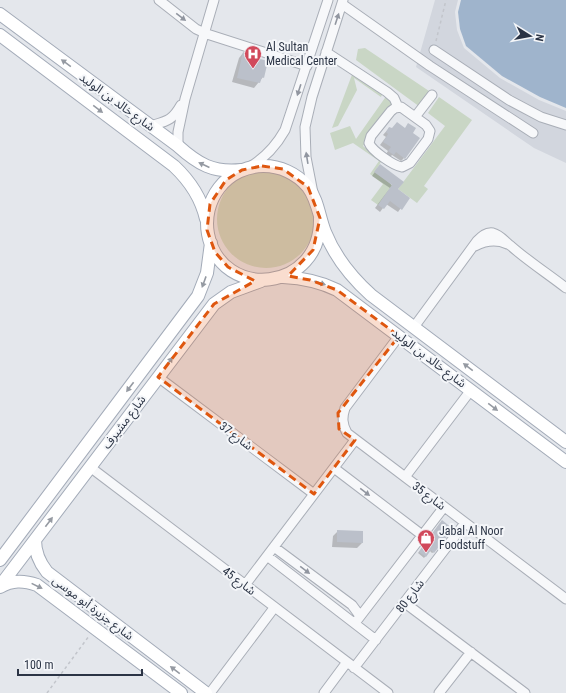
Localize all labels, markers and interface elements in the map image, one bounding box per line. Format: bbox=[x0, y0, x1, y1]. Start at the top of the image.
one-way arrow bbox=[176, 13, 187, 21]
one-way arrow bbox=[335, 13, 341, 25]
north arrow bbox=[510, 16, 550, 56]
text: N bbox=[532, 33, 546, 43]
place label: Al Sultan Medical Center bbox=[266, 40, 338, 68]
hospital icon: Al Sultan Medical Center bbox=[243, 44, 263, 69]
one-way arrow bbox=[60, 59, 71, 68]
street label: شارع خالد بن الوليد bbox=[76, 70, 157, 136]
one-way arrow bbox=[295, 85, 301, 97]
one-way arrow bbox=[93, 104, 104, 113]
one-way arrow bbox=[303, 152, 309, 164]
one-way arrow bbox=[198, 162, 210, 168]
one-way arrow bbox=[201, 276, 207, 288]
one-way arrow bbox=[314, 280, 326, 286]
street label: شارع خالد بن الوليد bbox=[388, 326, 469, 392]
one-way arrow bbox=[165, 356, 174, 367]
one-way arrow bbox=[463, 364, 473, 372]
one-way arrow bbox=[126, 382, 134, 393]
street label: شارع مشيرف bbox=[99, 393, 150, 453]
one-way arrow bbox=[488, 403, 499, 411]
street label: شارع 37 bbox=[215, 419, 255, 455]
street label: شارع 35 bbox=[408, 479, 448, 515]
one-way arrow bbox=[359, 488, 370, 496]
one-way arrow bbox=[45, 516, 53, 527]
place label: Jabal Al Noor Foodstuff bbox=[439, 524, 504, 552]
shop icon: Jabal Al Noor Foodstuff bbox=[416, 528, 436, 553]
street label: شارع 45 bbox=[218, 564, 258, 600]
one-way arrow bbox=[300, 566, 311, 574]
street label: شارع جزيرة أبو موسى bbox=[49, 573, 137, 645]
street label: شارع 80 bbox=[393, 577, 429, 617]
one-way arrow bbox=[31, 583, 43, 589]
scale bar bbox=[18, 651, 142, 677]
text: 100 m bbox=[24, 658, 54, 672]
one-way arrow bbox=[170, 666, 180, 674]

